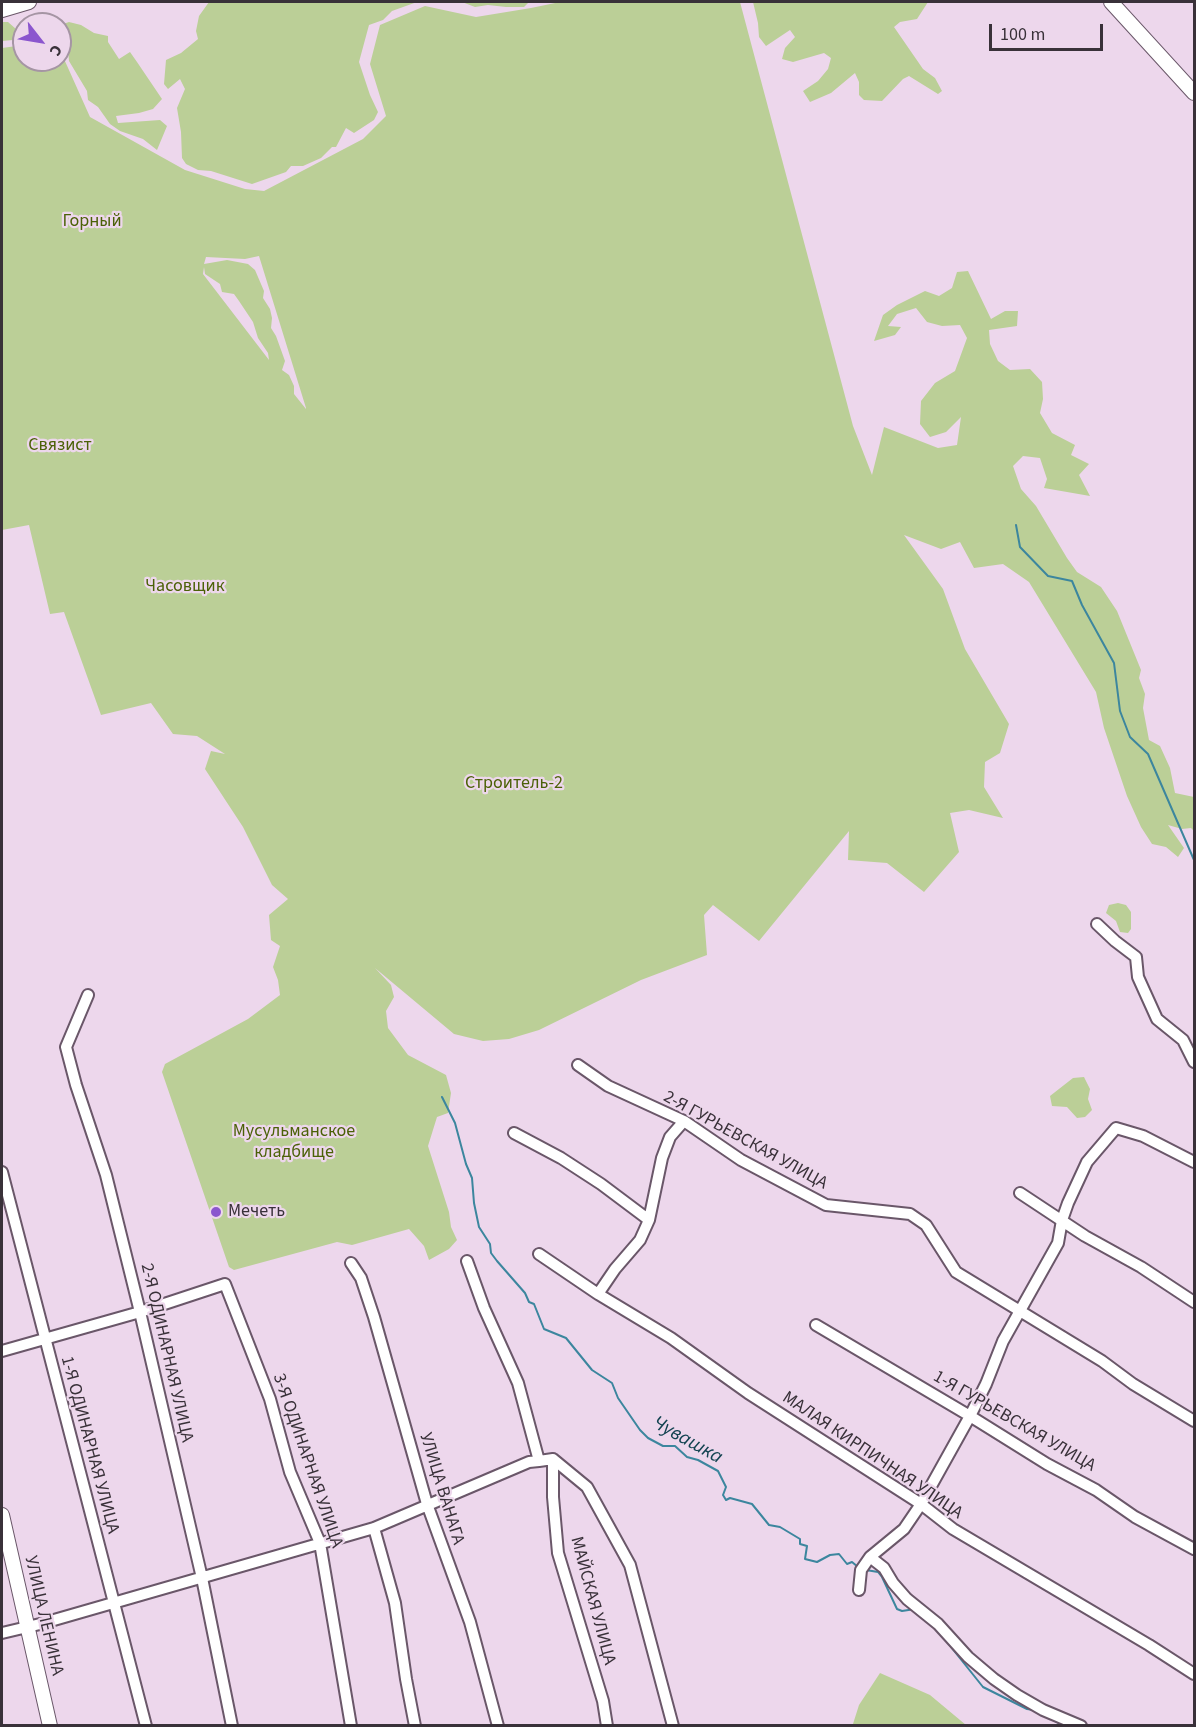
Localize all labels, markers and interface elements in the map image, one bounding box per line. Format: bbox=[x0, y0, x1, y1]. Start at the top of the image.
north arrow bbox=[12, 12, 72, 72]
scale bar bbox=[992, 12, 1106, 50]
text: 100 m bbox=[1000, 22, 1045, 47]
text: С bbox=[44, 41, 68, 60]
park label: Горный bbox=[62, 211, 122, 233]
park label: Связист bbox=[28, 435, 92, 457]
park label: Часовщик bbox=[145, 576, 225, 598]
park label: Строитель-2 bbox=[465, 773, 563, 795]
street label: 2-Я ГУРЬЕВСКАЯ УЛИЦА bbox=[659, 1087, 831, 1195]
park label: Мусульманское кладбище bbox=[233, 1121, 355, 1164]
place label: Мечеть bbox=[228, 1201, 285, 1223]
marker: Мечеть bbox=[209, 1205, 223, 1219]
street label: 2-Я ОДИНАРНАЯ УЛИЦА bbox=[135, 1261, 197, 1445]
street label: 1-Я ОДИНАРНАЯ УЛИЦА bbox=[55, 1354, 123, 1536]
street label: 1-Я ГУРЬЕВСКАЯ УЛИЦА bbox=[929, 1367, 1099, 1477]
street label: 3-Я ОДИНАРНАЯ УЛИЦА bbox=[267, 1371, 347, 1551]
street label: МАЛАЯ КИРПИЧНАЯ УЛИЦА bbox=[778, 1387, 966, 1525]
water label: Чувашка bbox=[648, 1412, 726, 1470]
street label: УЛИЦА ВАНАГА bbox=[414, 1430, 468, 1548]
street label: МАЙСКАЯ УЛИЦА bbox=[564, 1535, 620, 1667]
street label: УЛИЦА ЛЕНИНА bbox=[19, 1554, 67, 1678]

